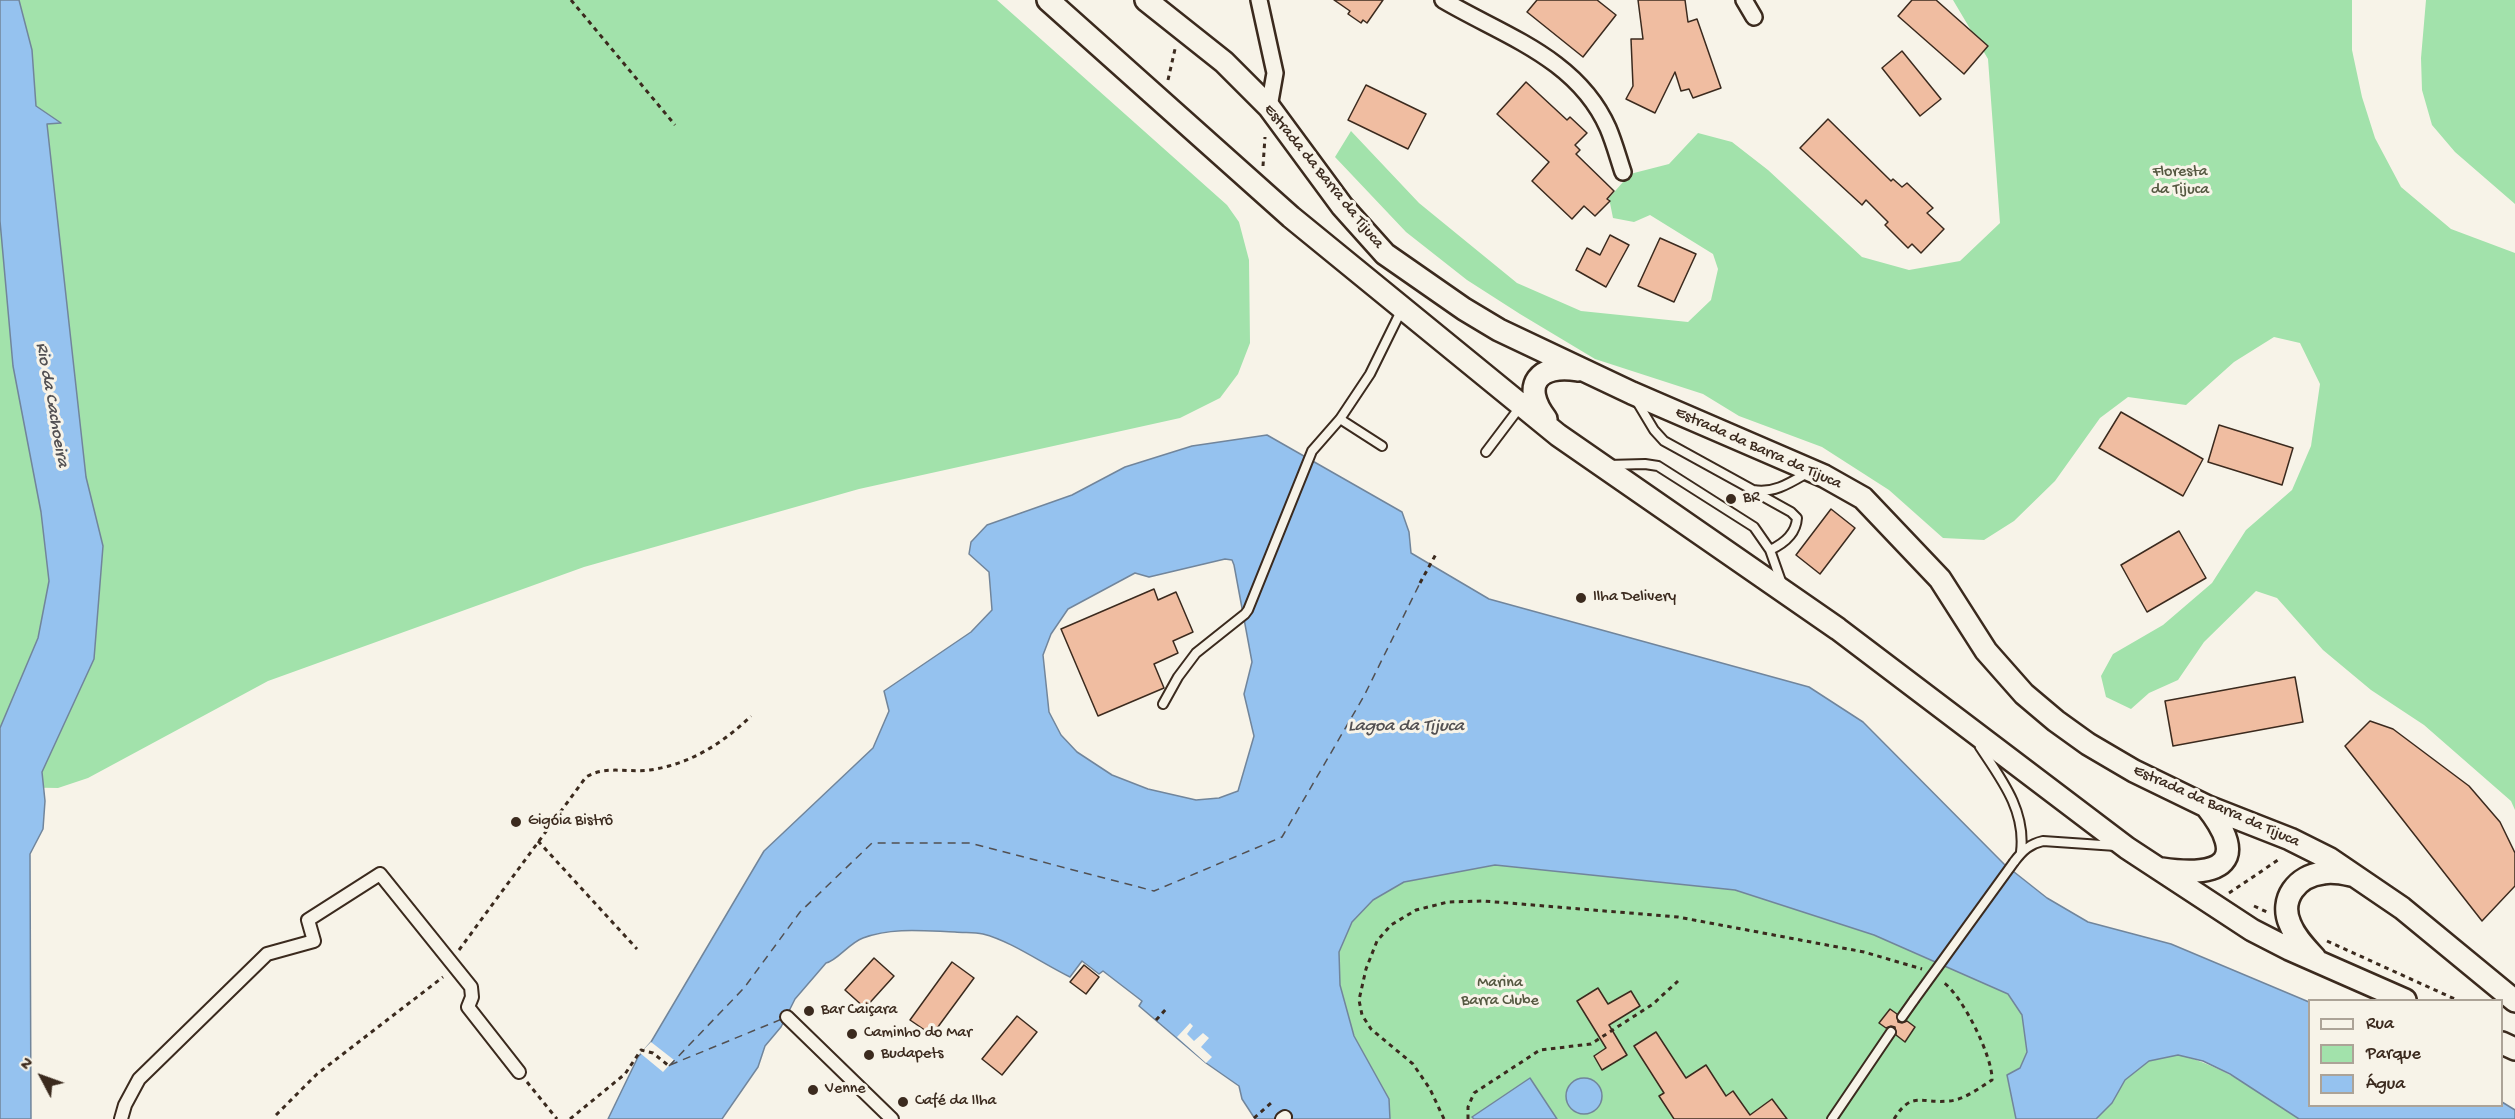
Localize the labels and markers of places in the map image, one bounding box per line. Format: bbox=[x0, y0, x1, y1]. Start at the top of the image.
place label: BR bbox=[1743, 489, 1760, 509]
marker: BR bbox=[1724, 492, 1738, 506]
place label: Ilha Delivery bbox=[1593, 588, 1676, 608]
marker: Ilha Delivery bbox=[1574, 591, 1588, 605]
place label: Gigóia Bistrô bbox=[528, 812, 613, 832]
marker: Gigóia Bistrô bbox=[509, 815, 523, 829]
place label: Bar Caiçara bbox=[821, 1001, 897, 1021]
marker: Bar Caiçara bbox=[802, 1004, 816, 1018]
place label: Caminho do Mar bbox=[864, 1024, 972, 1044]
marker: Caminho do Mar bbox=[845, 1027, 859, 1041]
place label: Budapets bbox=[881, 1045, 944, 1065]
marker: Budapets bbox=[862, 1048, 876, 1062]
place label: Venne bbox=[825, 1080, 866, 1100]
marker: Venne bbox=[806, 1083, 820, 1097]
place label: Café da Ilha bbox=[915, 1092, 996, 1112]
marker: Café da Ilha bbox=[896, 1095, 910, 1109]

